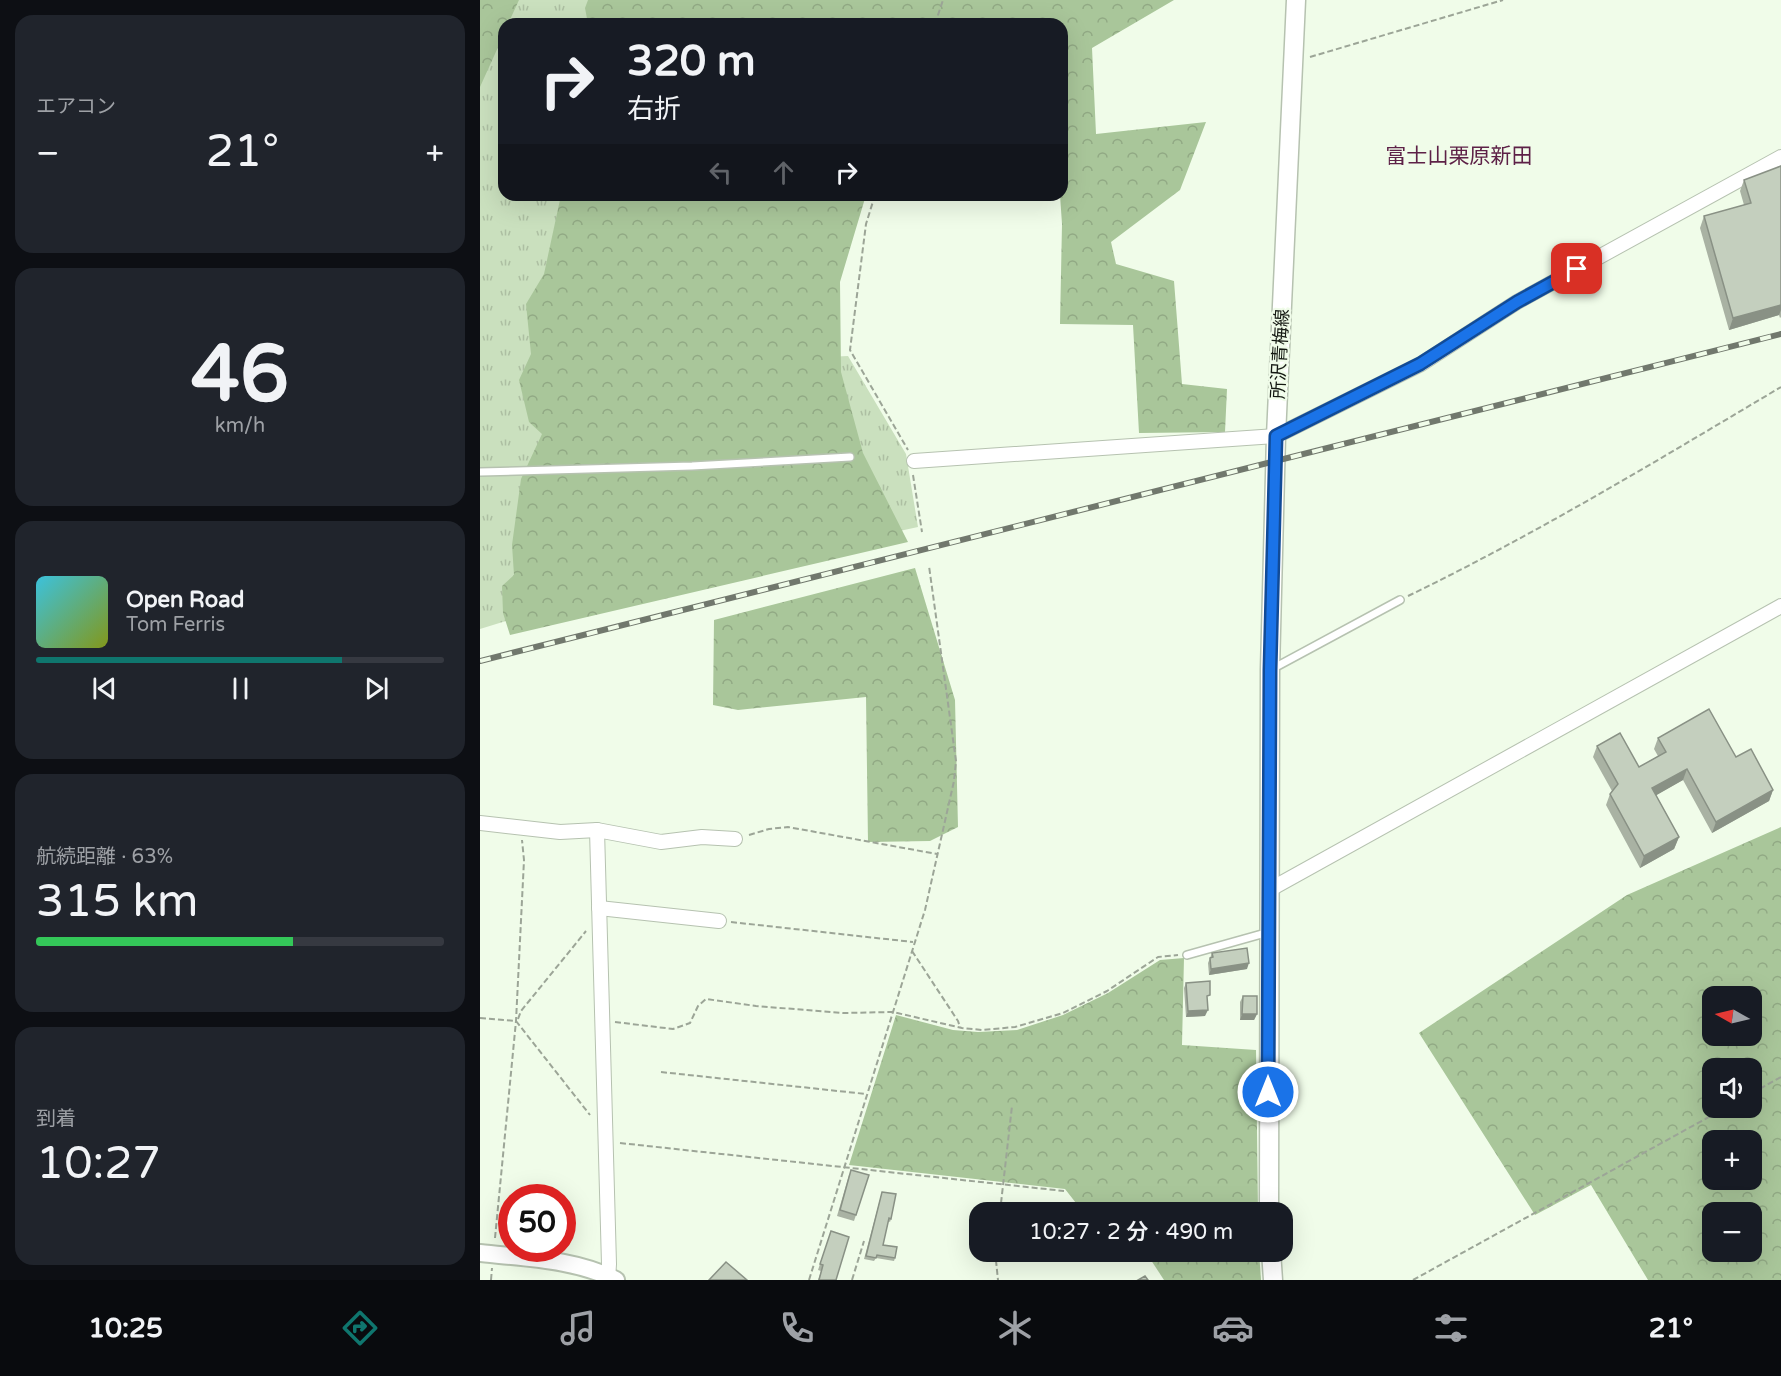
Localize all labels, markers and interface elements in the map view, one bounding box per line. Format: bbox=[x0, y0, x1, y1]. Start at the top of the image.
text: 320 m bbox=[627, 36, 756, 87]
icon: right bbox=[528, 42, 606, 120]
text: 右折 bbox=[627, 93, 681, 126]
text: エアコン bbox=[36, 95, 116, 119]
text: 21° bbox=[206, 125, 279, 179]
text: − bbox=[36, 134, 60, 173]
text: + bbox=[425, 134, 444, 173]
district label: 富士山栗原新田 bbox=[1386, 144, 1533, 169]
icon: left bbox=[704, 156, 737, 189]
icon: ahead bbox=[767, 156, 800, 189]
icon: right bbox=[830, 156, 863, 189]
pin bbox=[1551, 243, 1602, 294]
icon: arrive bbox=[1560, 252, 1593, 285]
street label: 所沢青梅線 bbox=[1267, 308, 1293, 400]
text: 46 bbox=[191, 328, 289, 422]
text: km/h bbox=[215, 414, 265, 438]
text: Open Road bbox=[126, 587, 244, 613]
text: Tom Ferris bbox=[126, 613, 225, 637]
icon: previous bbox=[88, 672, 121, 705]
icon: pause bbox=[224, 672, 257, 705]
icon: next bbox=[360, 672, 393, 705]
text: 航続距離 · 63% bbox=[36, 845, 173, 869]
text: 315 km bbox=[36, 875, 198, 929]
north arrow bbox=[1702, 986, 1762, 1046]
map controls bbox=[1702, 986, 1762, 1262]
button: sound bbox=[1702, 1058, 1762, 1118]
position arrow bbox=[1236, 1060, 1300, 1124]
text: 到着 bbox=[36, 1107, 76, 1131]
button: + bbox=[1702, 1130, 1762, 1190]
text: 10:27 bbox=[36, 1137, 161, 1191]
speed limit sign: 50 bbox=[498, 1184, 576, 1262]
button: − bbox=[1702, 1202, 1762, 1262]
text: 10:27 · 2 分 · 490 m bbox=[1029, 1219, 1233, 1245]
icon: directions bbox=[339, 1307, 381, 1349]
icon: music bbox=[557, 1307, 599, 1349]
icon: phone bbox=[776, 1307, 818, 1349]
icon: climate bbox=[994, 1307, 1036, 1349]
icon: car bbox=[1212, 1307, 1254, 1349]
icon: filters bbox=[1430, 1307, 1472, 1349]
text: 10:25 bbox=[88, 1312, 163, 1345]
text: 21° bbox=[1649, 1312, 1693, 1345]

